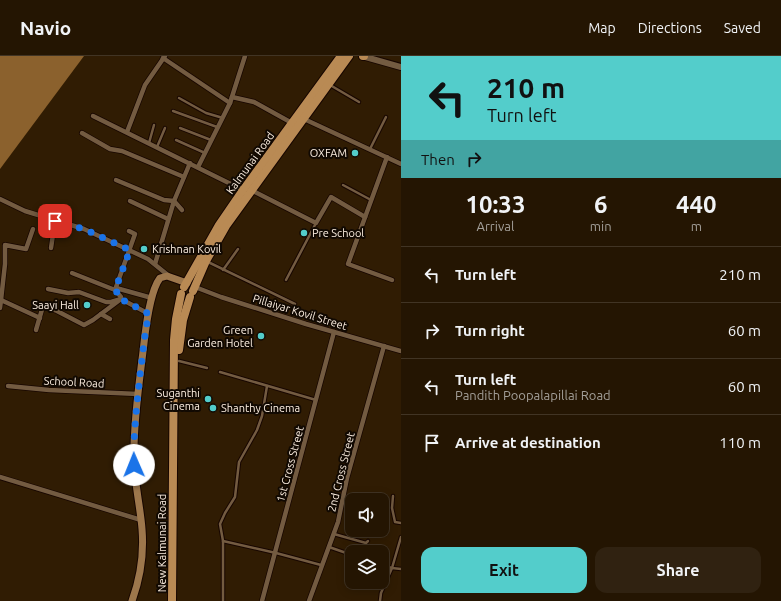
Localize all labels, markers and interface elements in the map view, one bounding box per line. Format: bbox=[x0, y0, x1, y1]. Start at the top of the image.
text: Navio bbox=[20, 17, 71, 39]
text: Map bbox=[588, 20, 616, 36]
text: Directions bbox=[638, 20, 702, 36]
text: Saved bbox=[724, 20, 761, 36]
icon: left bbox=[421, 72, 473, 124]
text: 210 m bbox=[487, 72, 565, 103]
text: Turn left bbox=[487, 105, 557, 125]
street label: Kalmunai Road bbox=[224, 130, 276, 196]
place label: OXFAM bbox=[310, 147, 347, 159]
marker: OXFAM bbox=[350, 148, 360, 158]
icon: right bbox=[463, 148, 485, 170]
text: Then bbox=[421, 151, 455, 168]
text: 10:33 bbox=[465, 191, 525, 218]
text: 6 bbox=[594, 191, 607, 218]
text: 440 bbox=[676, 191, 717, 218]
pin bbox=[38, 204, 72, 238]
icon: arrive bbox=[44, 210, 66, 232]
text: Arrival bbox=[476, 219, 514, 233]
text: min bbox=[590, 219, 612, 233]
text: m bbox=[691, 219, 702, 233]
place label: Pre School bbox=[312, 227, 364, 239]
marker: Pre School bbox=[299, 228, 309, 238]
place label: Krishnan Kovil bbox=[152, 243, 221, 255]
marker: Krishnan Kovil bbox=[139, 244, 149, 254]
icon: left bbox=[421, 264, 443, 286]
text: Turn left bbox=[455, 266, 516, 283]
text: 210 m bbox=[719, 266, 761, 283]
street label: Pillaiyar Kovil Street bbox=[251, 292, 349, 332]
place label: Saayi Hall bbox=[32, 299, 79, 311]
marker: Saayi Hall bbox=[82, 300, 92, 310]
icon: right bbox=[421, 320, 443, 342]
text: Turn right bbox=[455, 322, 525, 339]
text: 60 m bbox=[728, 322, 761, 339]
place label: Green Garden Hotel bbox=[187, 324, 253, 349]
marker: Green Garden Hotel bbox=[256, 331, 266, 341]
text: Turn left bbox=[455, 371, 516, 388]
street label: School Road bbox=[43, 374, 105, 390]
icon: left bbox=[421, 376, 443, 398]
text: 60 m bbox=[728, 378, 761, 395]
place label: Suganthi Cinema bbox=[156, 387, 200, 412]
text: Pandith Poopalapillai Road bbox=[455, 388, 611, 402]
marker: Suganthi Cinema bbox=[203, 394, 213, 404]
place label: Shanthy Cinema bbox=[221, 402, 300, 414]
marker: Shanthy Cinema bbox=[208, 403, 218, 413]
street label: 1st Cross Street bbox=[274, 424, 306, 503]
street label: 2nd Cross Street bbox=[325, 430, 357, 513]
icon: arrive bbox=[421, 432, 443, 454]
text: Arrive at destination bbox=[455, 434, 601, 451]
text: 110 m bbox=[719, 434, 761, 451]
position arrow bbox=[113, 444, 155, 486]
map controls bbox=[345, 493, 389, 589]
button: sound bbox=[345, 493, 389, 537]
street label: New Kalmunai Road bbox=[156, 494, 168, 592]
button: layers bbox=[345, 545, 389, 589]
button: Exit bbox=[421, 547, 587, 593]
button: Share bbox=[595, 547, 761, 593]

